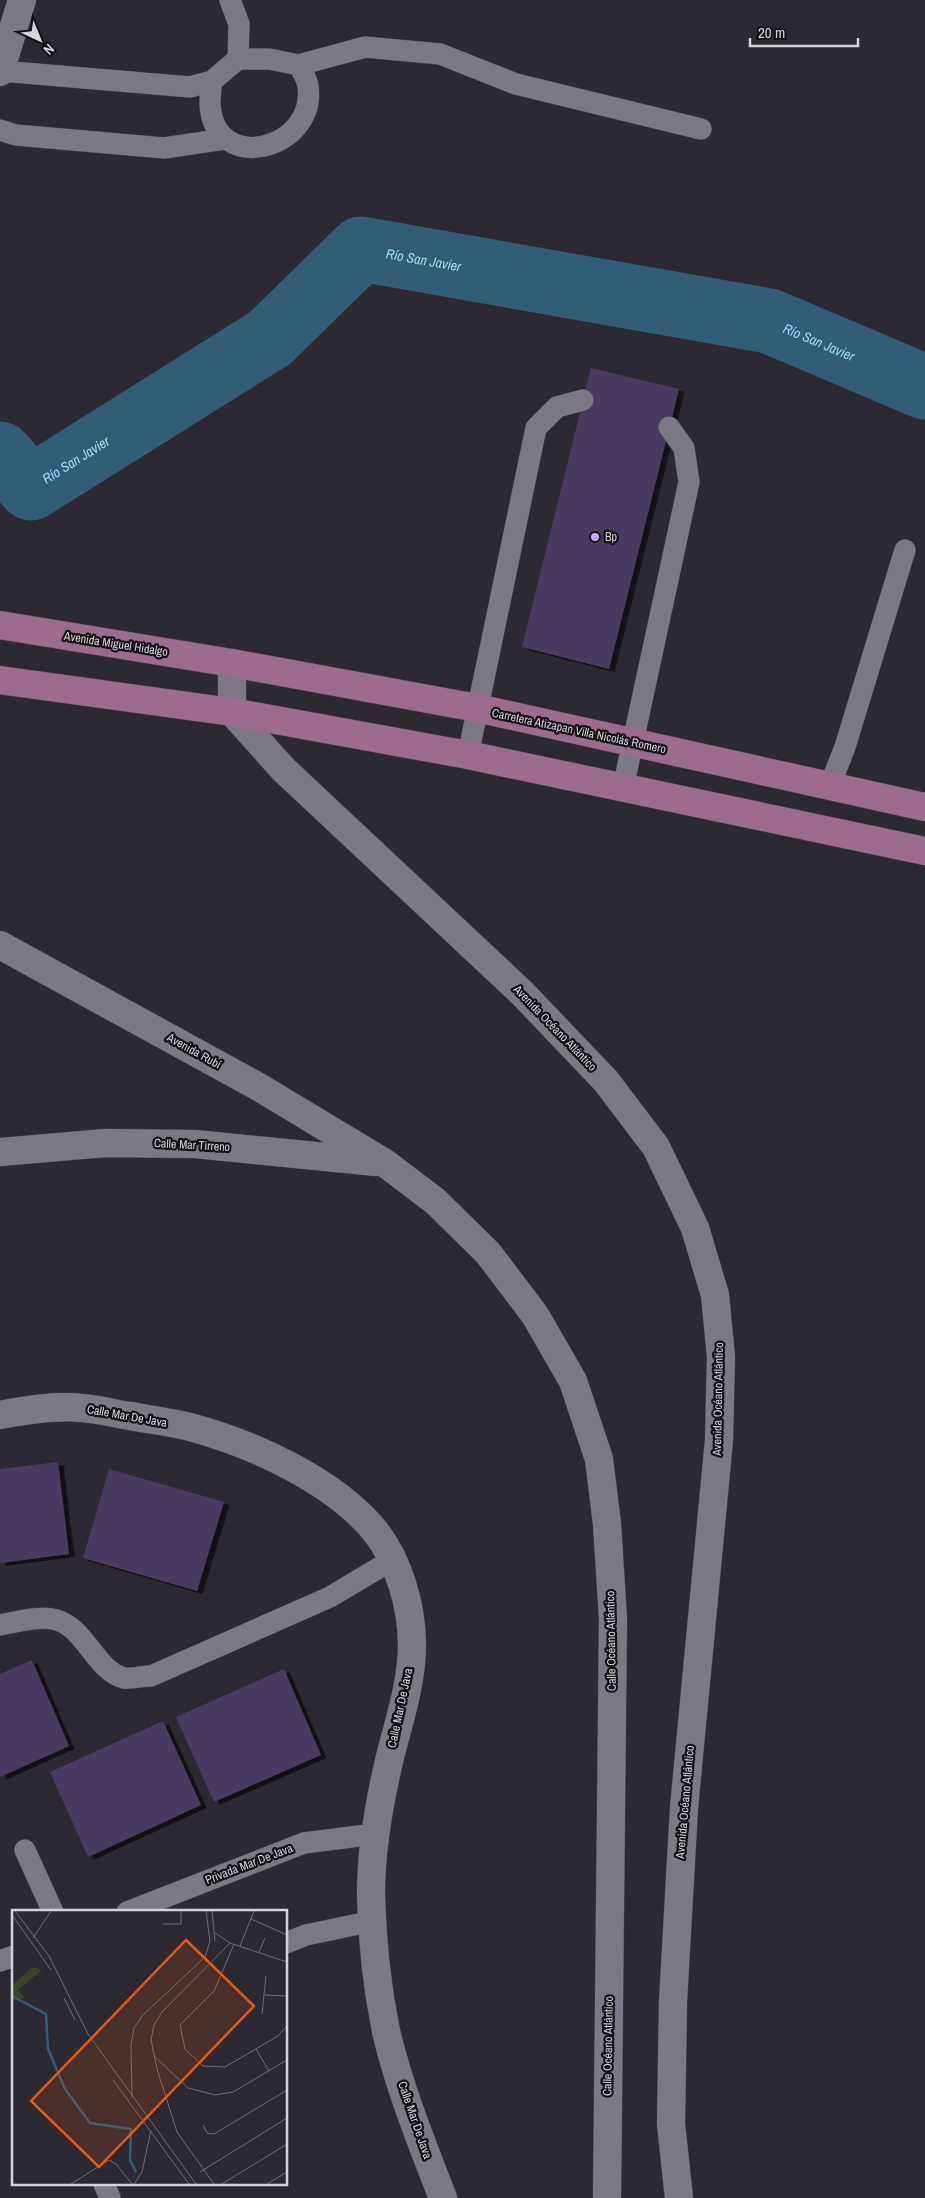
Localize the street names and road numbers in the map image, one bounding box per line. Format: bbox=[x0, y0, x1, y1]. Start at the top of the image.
street label: Avenida Miguel Hidalgo bbox=[62, 628, 169, 660]
street label: Carretera Atizapan Villa Nicolás Romero bbox=[490, 705, 668, 757]
street label: Avenida Océano Atlántico bbox=[509, 981, 600, 1074]
street label: Avenida Rubí bbox=[163, 1029, 224, 1073]
street label: Calle Mar Tirreno bbox=[154, 1135, 230, 1155]
street label: Avenida Océano Atlántico bbox=[709, 1342, 727, 1457]
street label: Calle Mar De Java bbox=[86, 1401, 169, 1431]
street label: Calle Océano Atlántico bbox=[602, 1591, 620, 1691]
street label: Calle Mar De Java bbox=[384, 1666, 416, 1749]
street label: Avenida Océano Atlántico bbox=[672, 1745, 698, 1860]
street label: Privada Mar De Java bbox=[203, 1840, 295, 1888]
street label: Calle Océano Atlántico bbox=[599, 1996, 617, 2096]
street label: Calle Mar De Java bbox=[394, 2079, 436, 2161]

